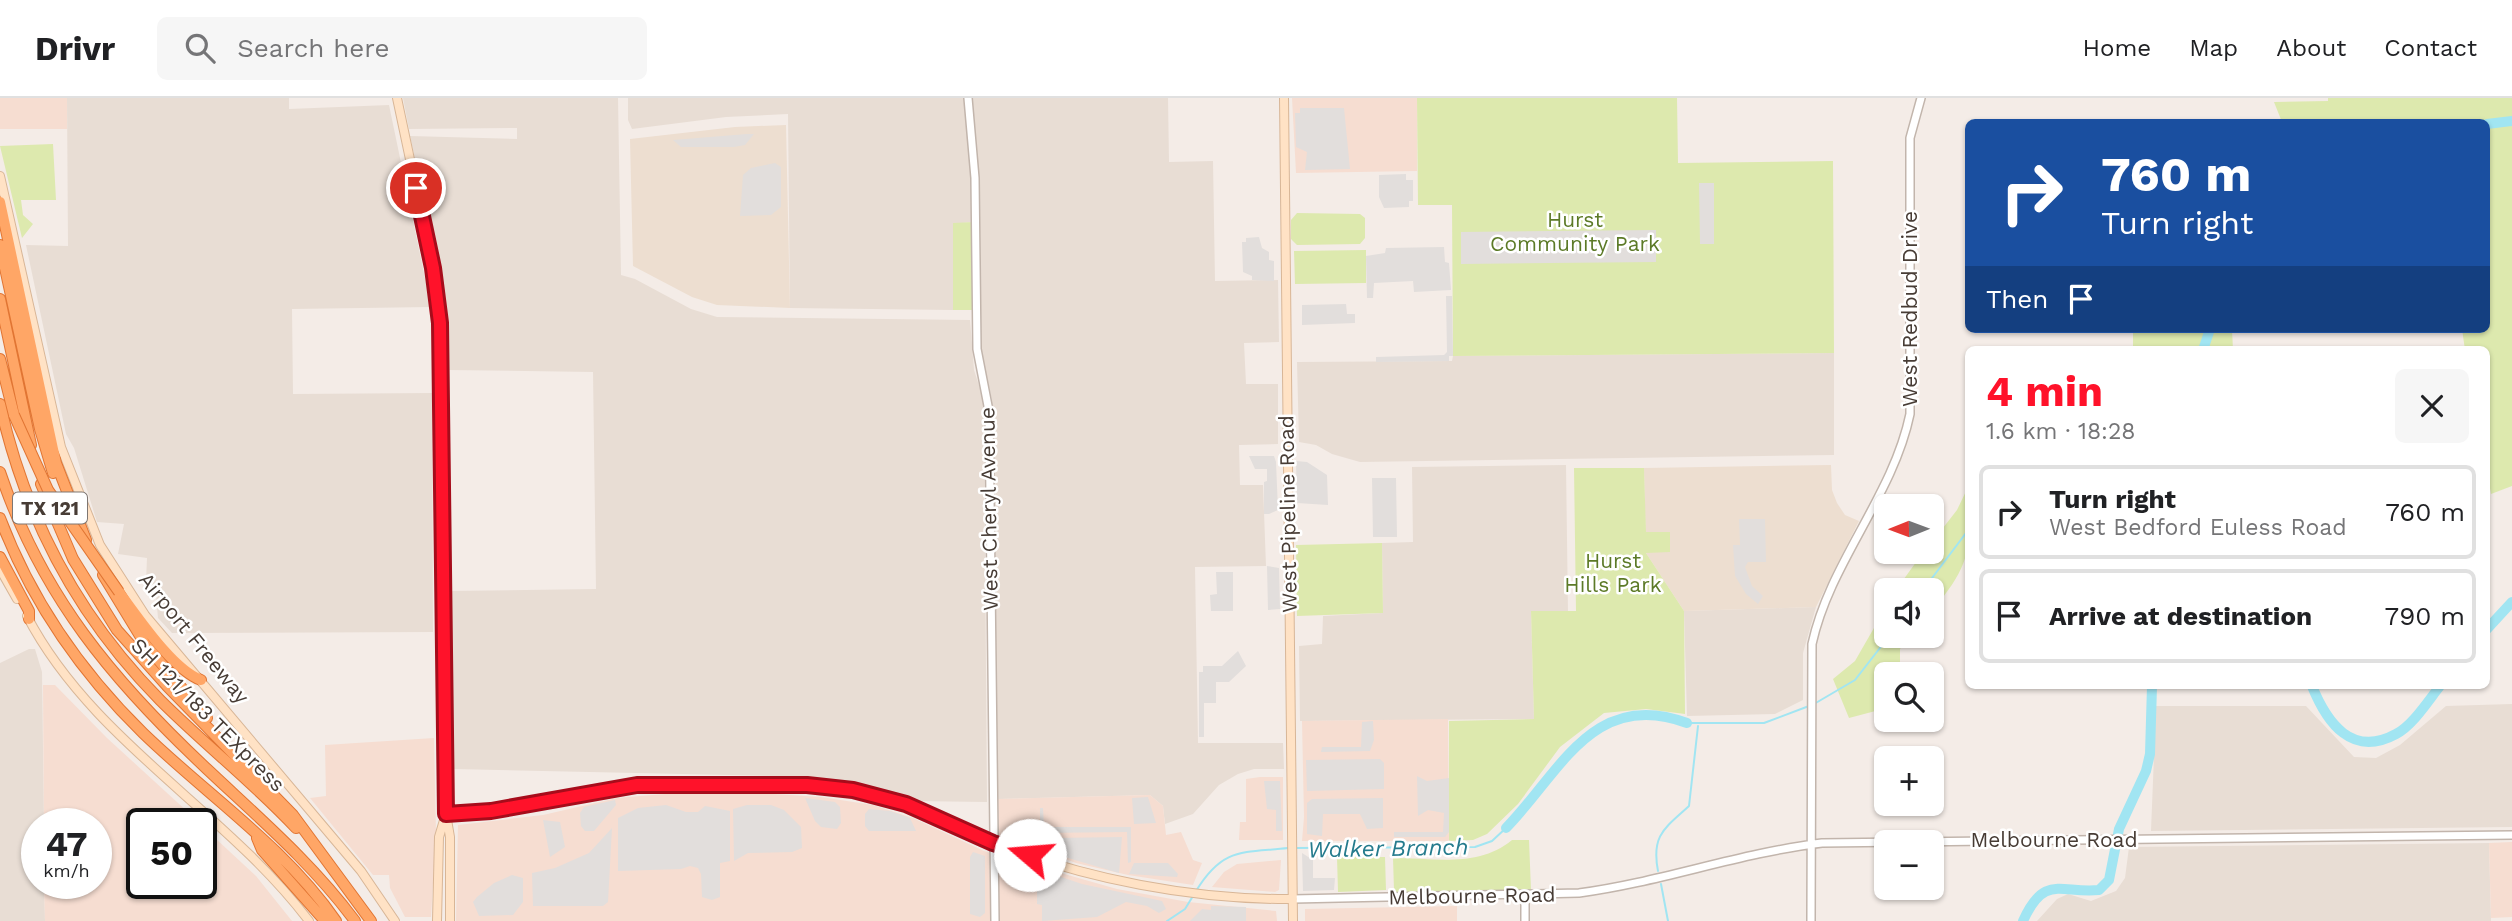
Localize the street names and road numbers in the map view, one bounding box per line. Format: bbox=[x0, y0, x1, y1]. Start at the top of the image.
street label: West Redbud Drive bbox=[1897, 211, 1922, 407]
street label: West Cheryl Avenue bbox=[974, 407, 1003, 611]
street label: West Pipeline Road bbox=[1273, 415, 1302, 613]
road number: TX 121 bbox=[13, 492, 87, 524]
street label: Airport Freeway bbox=[134, 567, 255, 708]
street label: SH 121/183 TEXpress bbox=[126, 633, 290, 797]
street label: Melbourne Road bbox=[1970, 827, 2138, 852]
street label: Melbourne Road bbox=[1388, 882, 1556, 909]

